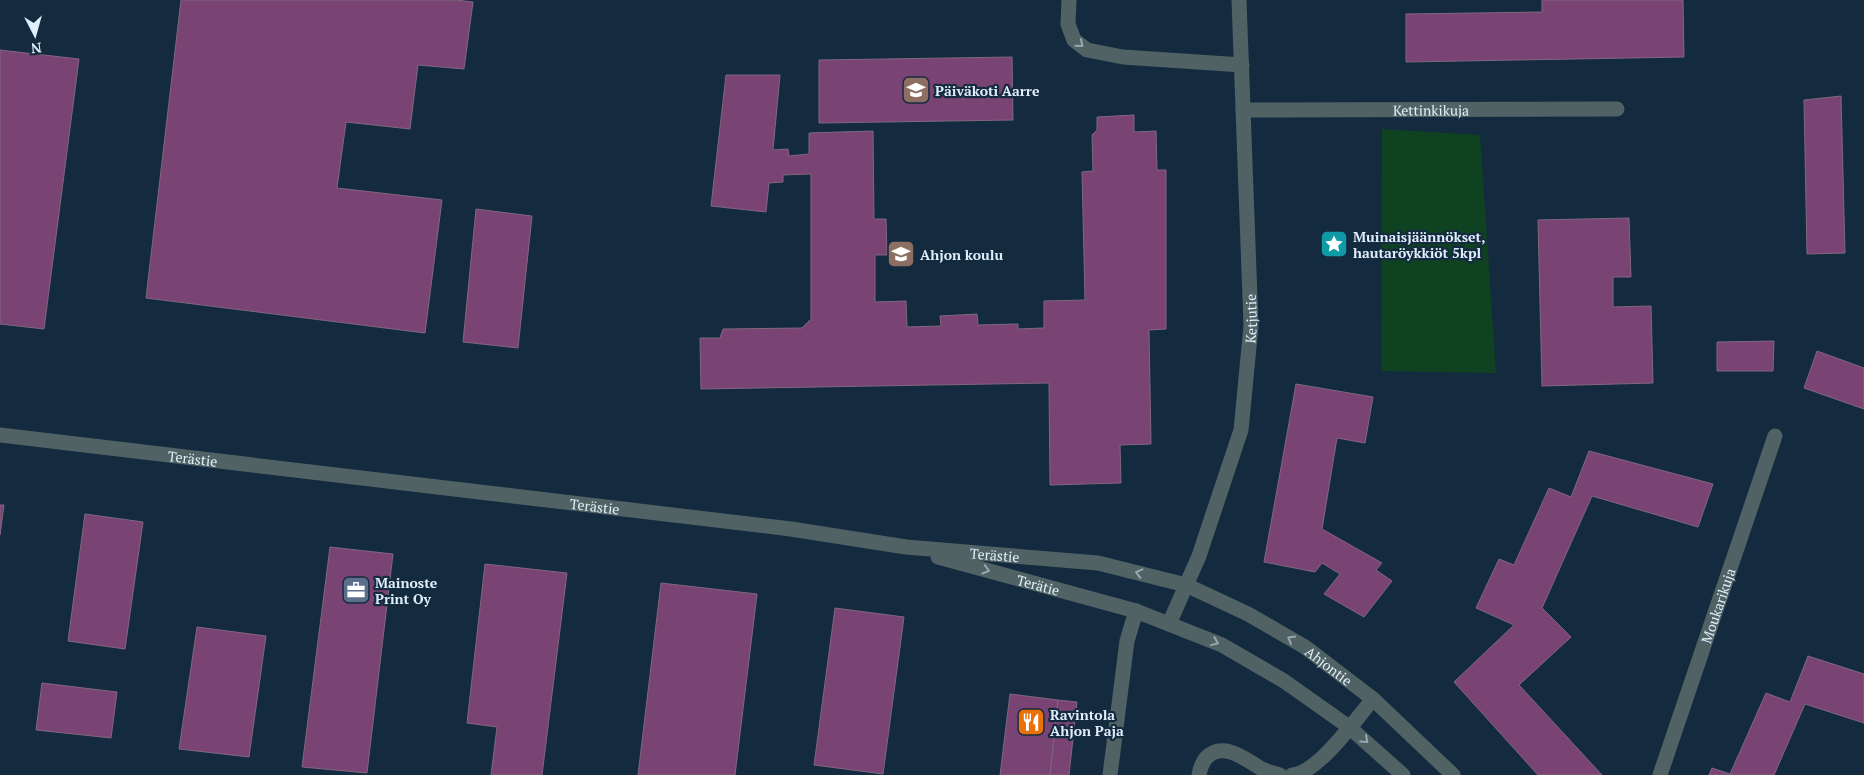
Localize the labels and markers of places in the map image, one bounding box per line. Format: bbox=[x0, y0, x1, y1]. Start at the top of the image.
school or university icon: Päiväkoti Aarre bbox=[901, 75, 931, 105]
place label: Päiväkoti Aarre bbox=[935, 81, 1040, 100]
place label: Muinaisjäännökset, hautaröykkiöt 5kpl bbox=[1353, 227, 1485, 262]
place icon: Muinaisjäännökset, hautaröykkiöt 5kpl bbox=[1319, 229, 1349, 259]
school or university icon: Ahjon koulu bbox=[886, 239, 916, 269]
place label: Ahjon koulu bbox=[920, 245, 1003, 264]
place label: Mainoste Print Oy bbox=[375, 573, 438, 608]
office icon: Mainoste Print Oy bbox=[341, 575, 371, 605]
place label: Ravintola Ahjon Paja bbox=[1050, 705, 1124, 740]
restaurant icon: Ravintola Ahjon Paja bbox=[1016, 707, 1046, 737]

